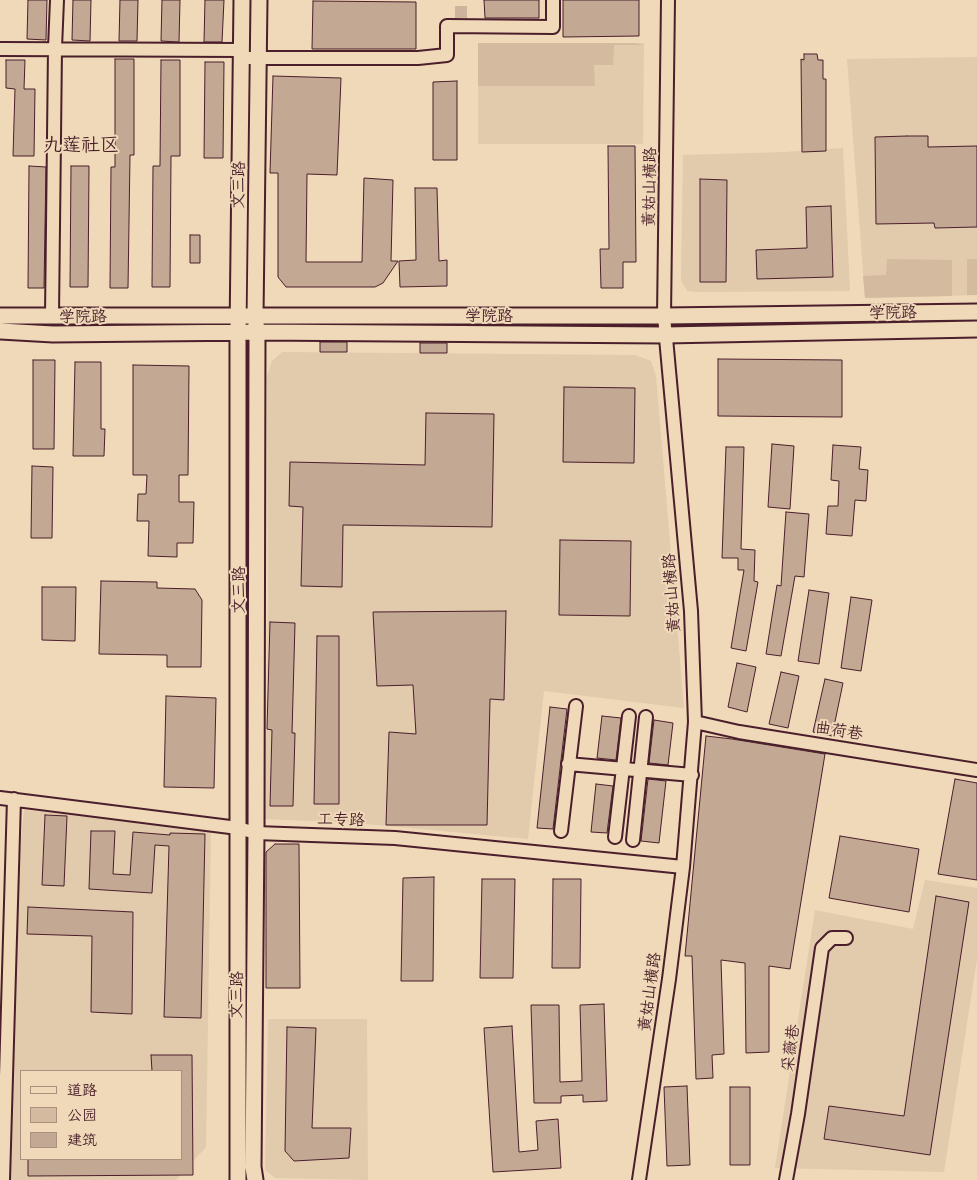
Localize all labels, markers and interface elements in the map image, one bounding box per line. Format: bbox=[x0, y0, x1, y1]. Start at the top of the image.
district label: 九莲社区 bbox=[43, 135, 119, 157]
street label: 黄姑山横路 bbox=[640, 147, 660, 227]
street label: 文三路 bbox=[229, 161, 249, 209]
street label: 学院路 bbox=[869, 303, 917, 323]
street label: 学院路 bbox=[465, 306, 513, 326]
street label: 学院路 bbox=[59, 307, 107, 327]
street label: 黄姑山横路 bbox=[660, 552, 684, 634]
street label: 文三路 bbox=[229, 566, 249, 614]
street label: 曲荷巷 bbox=[814, 718, 864, 744]
street label: 工专路 bbox=[317, 810, 365, 830]
street label: 黄姑山横路 bbox=[635, 951, 665, 1033]
street label: 文三路 bbox=[227, 971, 247, 1019]
street label: 采薇巷 bbox=[778, 1023, 804, 1073]
legend bbox=[20, 1070, 182, 1160]
text: 道路 bbox=[67, 1081, 97, 1099]
text: 公园 bbox=[67, 1106, 97, 1124]
text: 建筑 bbox=[67, 1131, 97, 1149]

